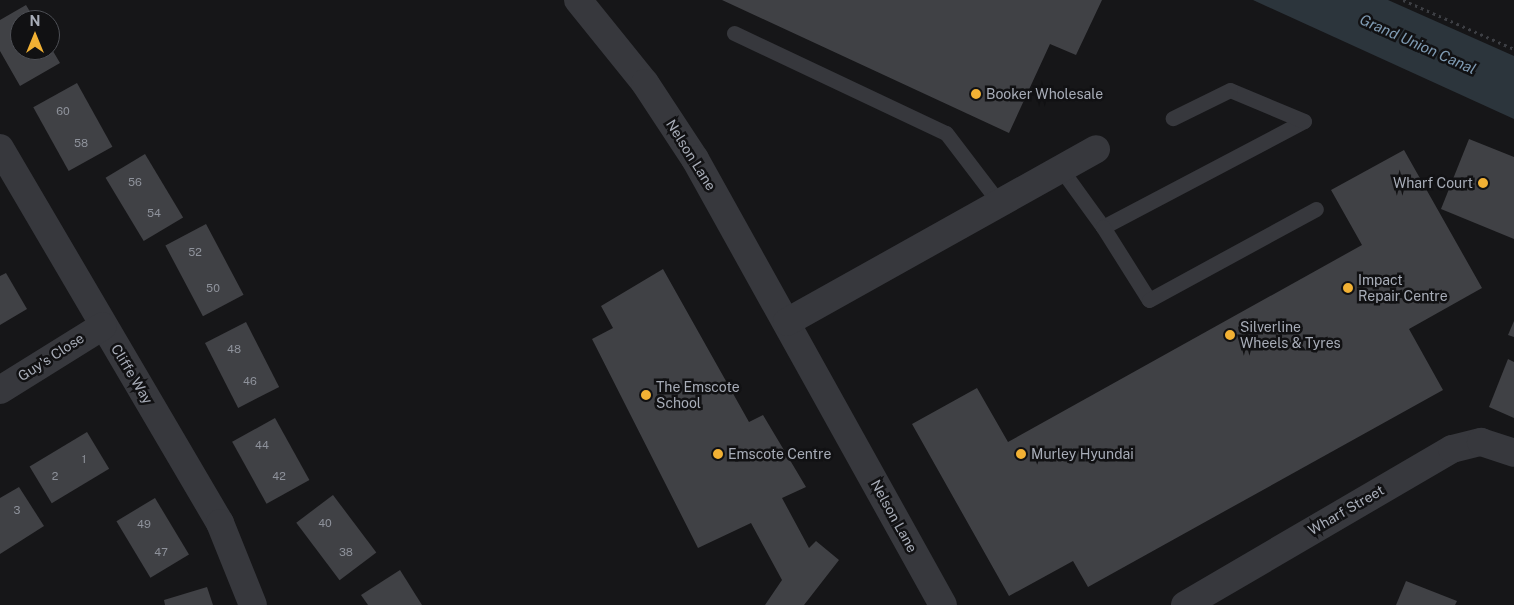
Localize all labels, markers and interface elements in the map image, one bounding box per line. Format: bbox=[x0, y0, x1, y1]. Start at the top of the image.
north arrow bbox=[10, 10, 60, 60]
water label: Grand Union Canal bbox=[1357, 10, 1479, 78]
text: N bbox=[30, 13, 40, 29]
place label: Booker Wholesale bbox=[986, 86, 1103, 102]
marker: Booker Wholesale bbox=[970, 88, 982, 100]
house number: 60 bbox=[56, 104, 70, 118]
street label: Nelson Lane bbox=[663, 116, 719, 194]
house number: 58 bbox=[74, 136, 88, 150]
house number: 56 bbox=[128, 175, 142, 189]
place label: Wharf Court bbox=[1393, 175, 1473, 191]
marker: Wharf Court bbox=[1477, 177, 1489, 189]
house number: 54 bbox=[147, 206, 161, 220]
house number: 52 bbox=[188, 245, 202, 259]
place label: Impact Repair Centre bbox=[1358, 272, 1448, 304]
house number: 50 bbox=[206, 281, 220, 295]
marker: Impact Repair Centre bbox=[1342, 282, 1354, 294]
place label: Silverline Wheels & Tyres bbox=[1240, 319, 1341, 352]
street label: Guy's Close bbox=[15, 329, 87, 385]
marker: Silverline Wheels & Tyres bbox=[1224, 329, 1236, 341]
street label: Cliffe Way bbox=[108, 341, 156, 407]
house number: 48 bbox=[227, 342, 241, 356]
house number: 46 bbox=[243, 374, 257, 388]
place label: The Emscote School bbox=[656, 379, 740, 412]
marker: The Emscote School bbox=[640, 389, 652, 401]
house number: 44 bbox=[255, 438, 269, 452]
place label: Emscote Centre bbox=[728, 446, 831, 462]
place label: Murley Hyundai bbox=[1031, 446, 1134, 462]
marker: Emscote Centre bbox=[712, 448, 724, 460]
marker: Murley Hyundai bbox=[1015, 448, 1027, 460]
house number: 1 bbox=[82, 452, 86, 466]
house number: 2 bbox=[52, 469, 58, 483]
house number: 42 bbox=[272, 469, 286, 483]
street label: Nelson Lane bbox=[867, 477, 921, 555]
street label: Wharf Street bbox=[1305, 482, 1387, 538]
house number: 3 bbox=[14, 503, 20, 517]
house number: 40 bbox=[318, 516, 332, 530]
house number: 49 bbox=[137, 517, 151, 531]
house number: 47 bbox=[154, 545, 168, 559]
house number: 38 bbox=[339, 545, 353, 559]

